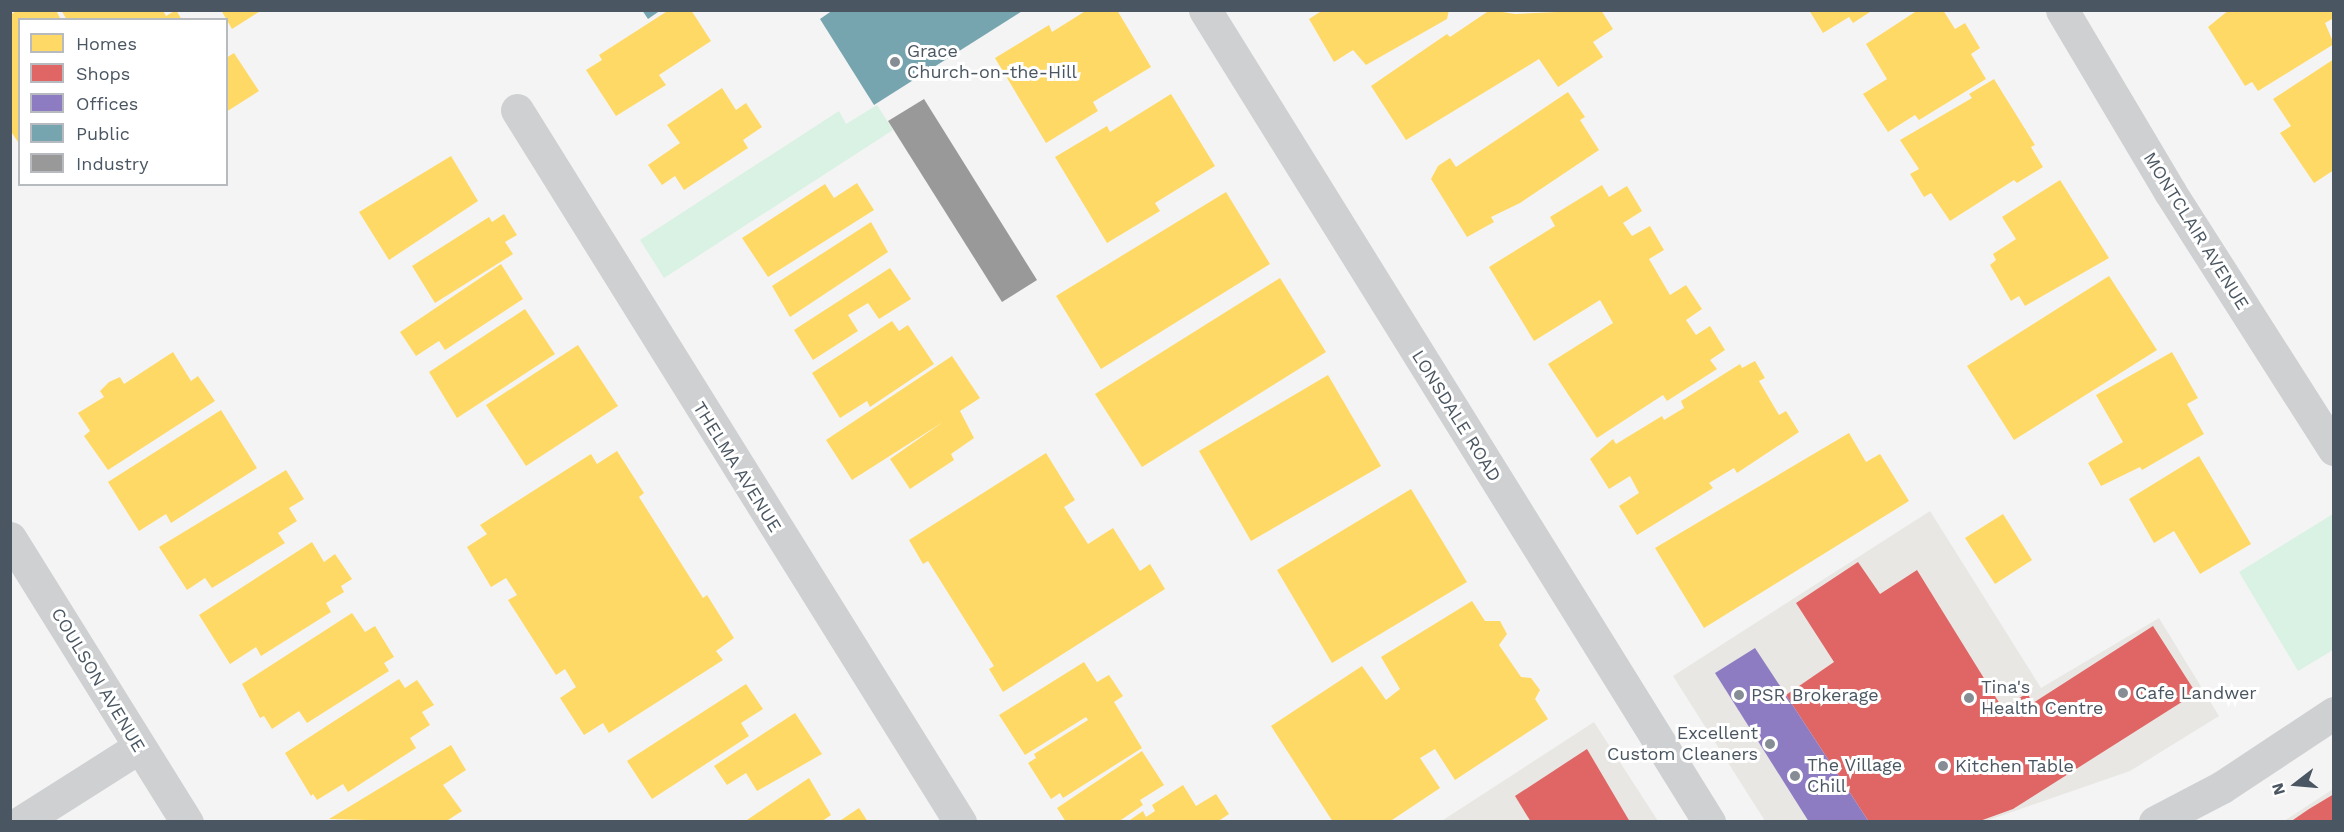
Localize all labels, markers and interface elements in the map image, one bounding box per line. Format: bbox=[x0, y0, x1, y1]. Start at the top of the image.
legend bbox=[18, 18, 228, 186]
text: Homes bbox=[76, 33, 137, 54]
place label: Grace Church-on-the-Hill bbox=[907, 41, 1077, 84]
marker: Grace Church-on-the-Hill bbox=[888, 55, 902, 69]
text: Shops bbox=[76, 63, 130, 84]
text: Offices bbox=[76, 93, 138, 114]
text: Public bbox=[76, 123, 130, 144]
street label: MONTCLAIR AVENUE bbox=[2139, 148, 2253, 314]
text: Industry bbox=[76, 153, 148, 174]
street label: LONSDALE ROAD bbox=[1407, 346, 1505, 486]
street label: THELMA AVENUE bbox=[688, 397, 786, 537]
street label: COULSON AVENUE bbox=[46, 604, 150, 756]
place label: Tina's Health Centre bbox=[1981, 677, 2103, 720]
place label: Cafe Landwer bbox=[2135, 682, 2257, 704]
place label: PSR Brokerage bbox=[1751, 684, 1879, 706]
marker: Cafe Landwer bbox=[2116, 686, 2130, 700]
marker: PSR Brokerage bbox=[1732, 688, 1746, 702]
marker: Tina's Health Centre bbox=[1962, 691, 1976, 705]
place label: Excellent Custom Cleaners bbox=[1607, 723, 1758, 766]
marker: Excellent Custom Cleaners bbox=[1763, 737, 1777, 751]
north arrow bbox=[2266, 754, 2326, 814]
place label: The Village Chill bbox=[1807, 755, 1903, 798]
place label: Kitchen Table bbox=[1955, 755, 2074, 777]
marker: Kitchen Table bbox=[1936, 759, 1950, 773]
marker: The Village Chill bbox=[1788, 769, 1802, 783]
text: N bbox=[2267, 781, 2289, 797]

